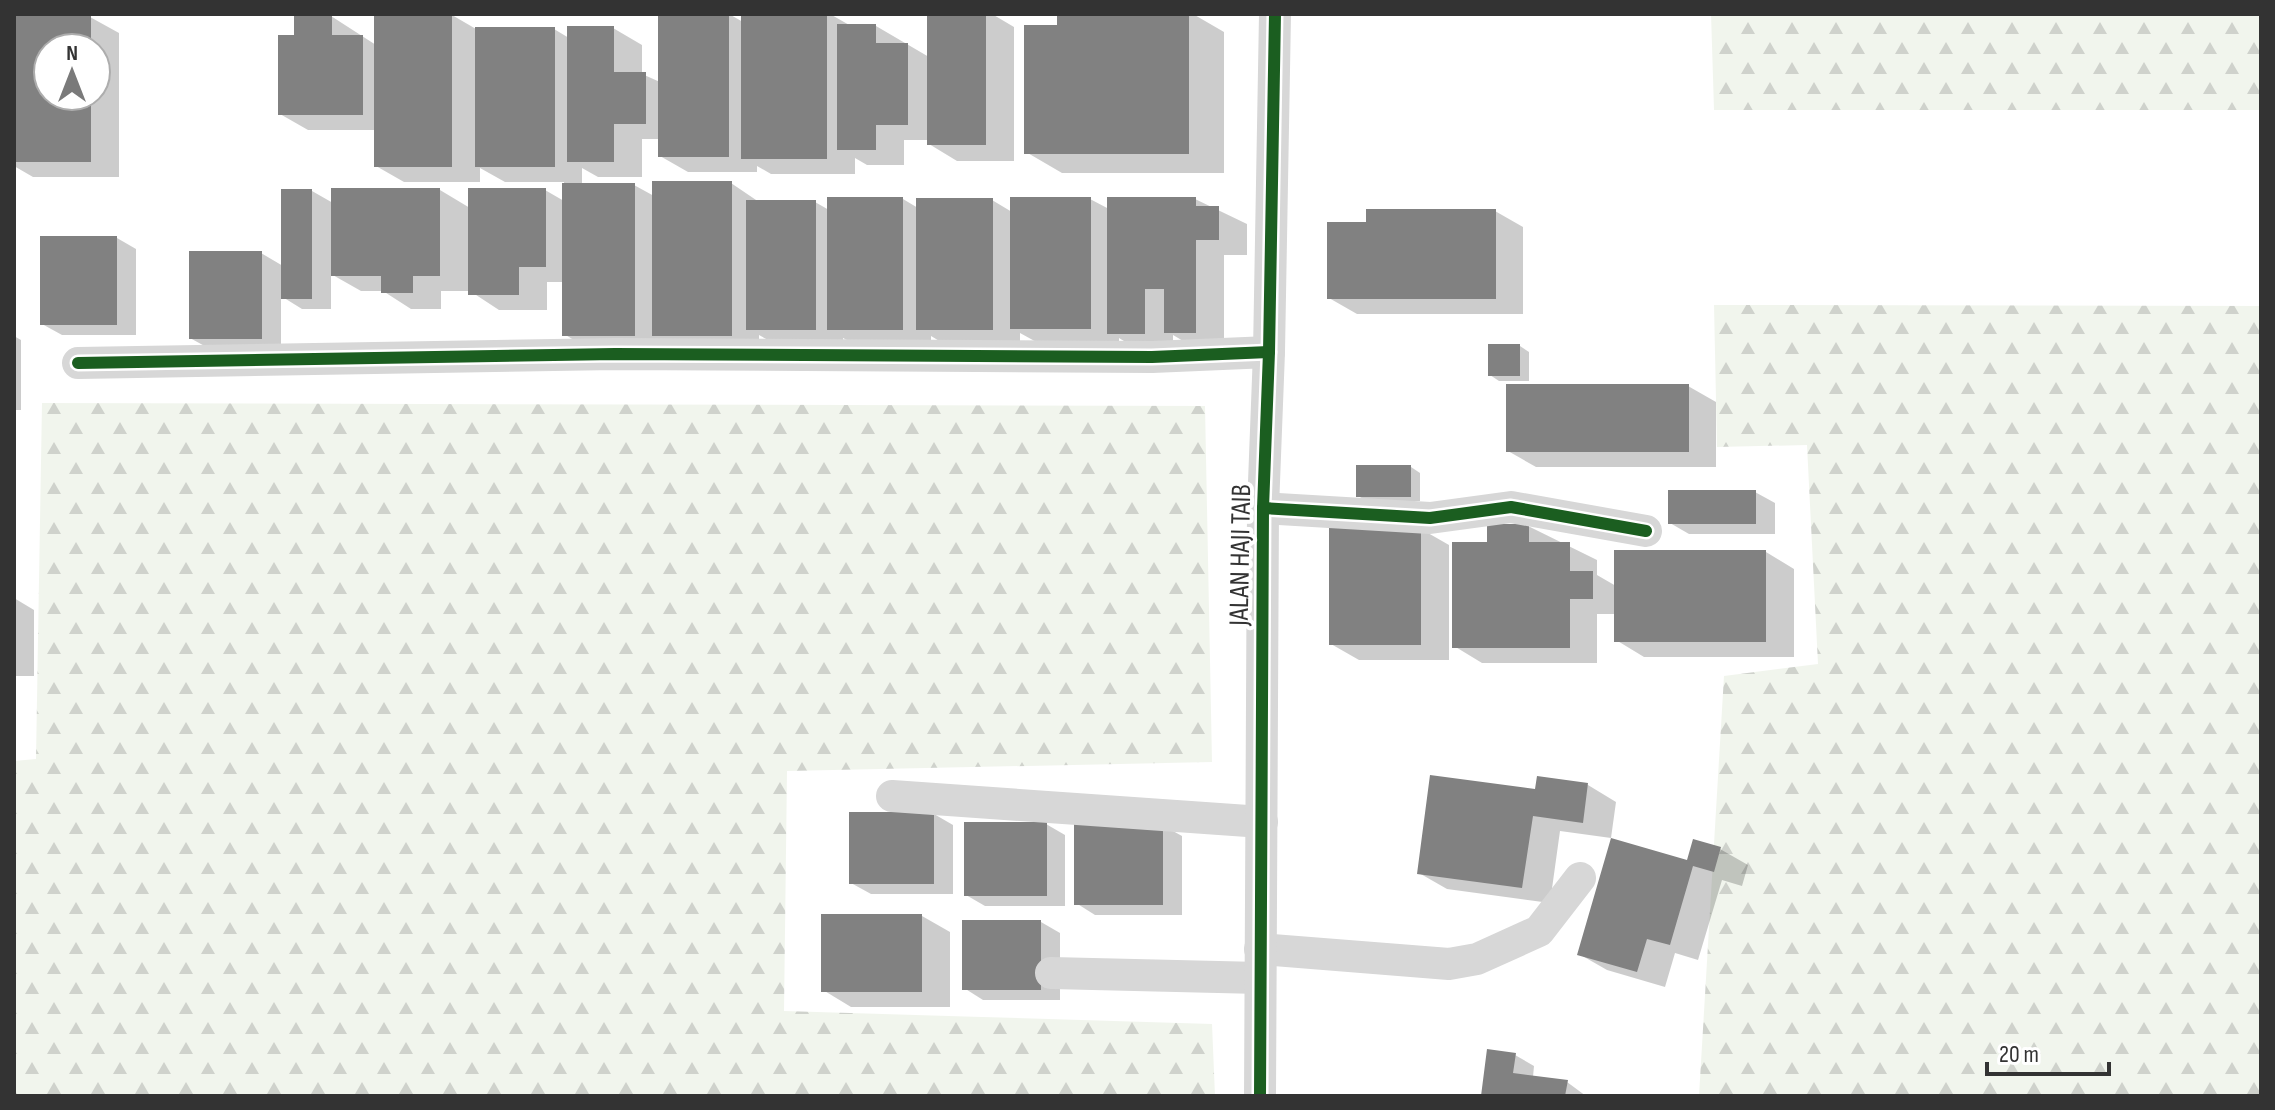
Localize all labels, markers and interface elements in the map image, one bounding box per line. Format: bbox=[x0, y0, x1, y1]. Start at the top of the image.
north arrow bbox=[32, 32, 112, 112]
text: N bbox=[66, 40, 78, 67]
street label: JALAN HAJI TAIB bbox=[1223, 484, 1258, 627]
scale bar bbox=[1987, 1026, 2109, 1076]
text: 20 m bbox=[1999, 1040, 2039, 1069]

